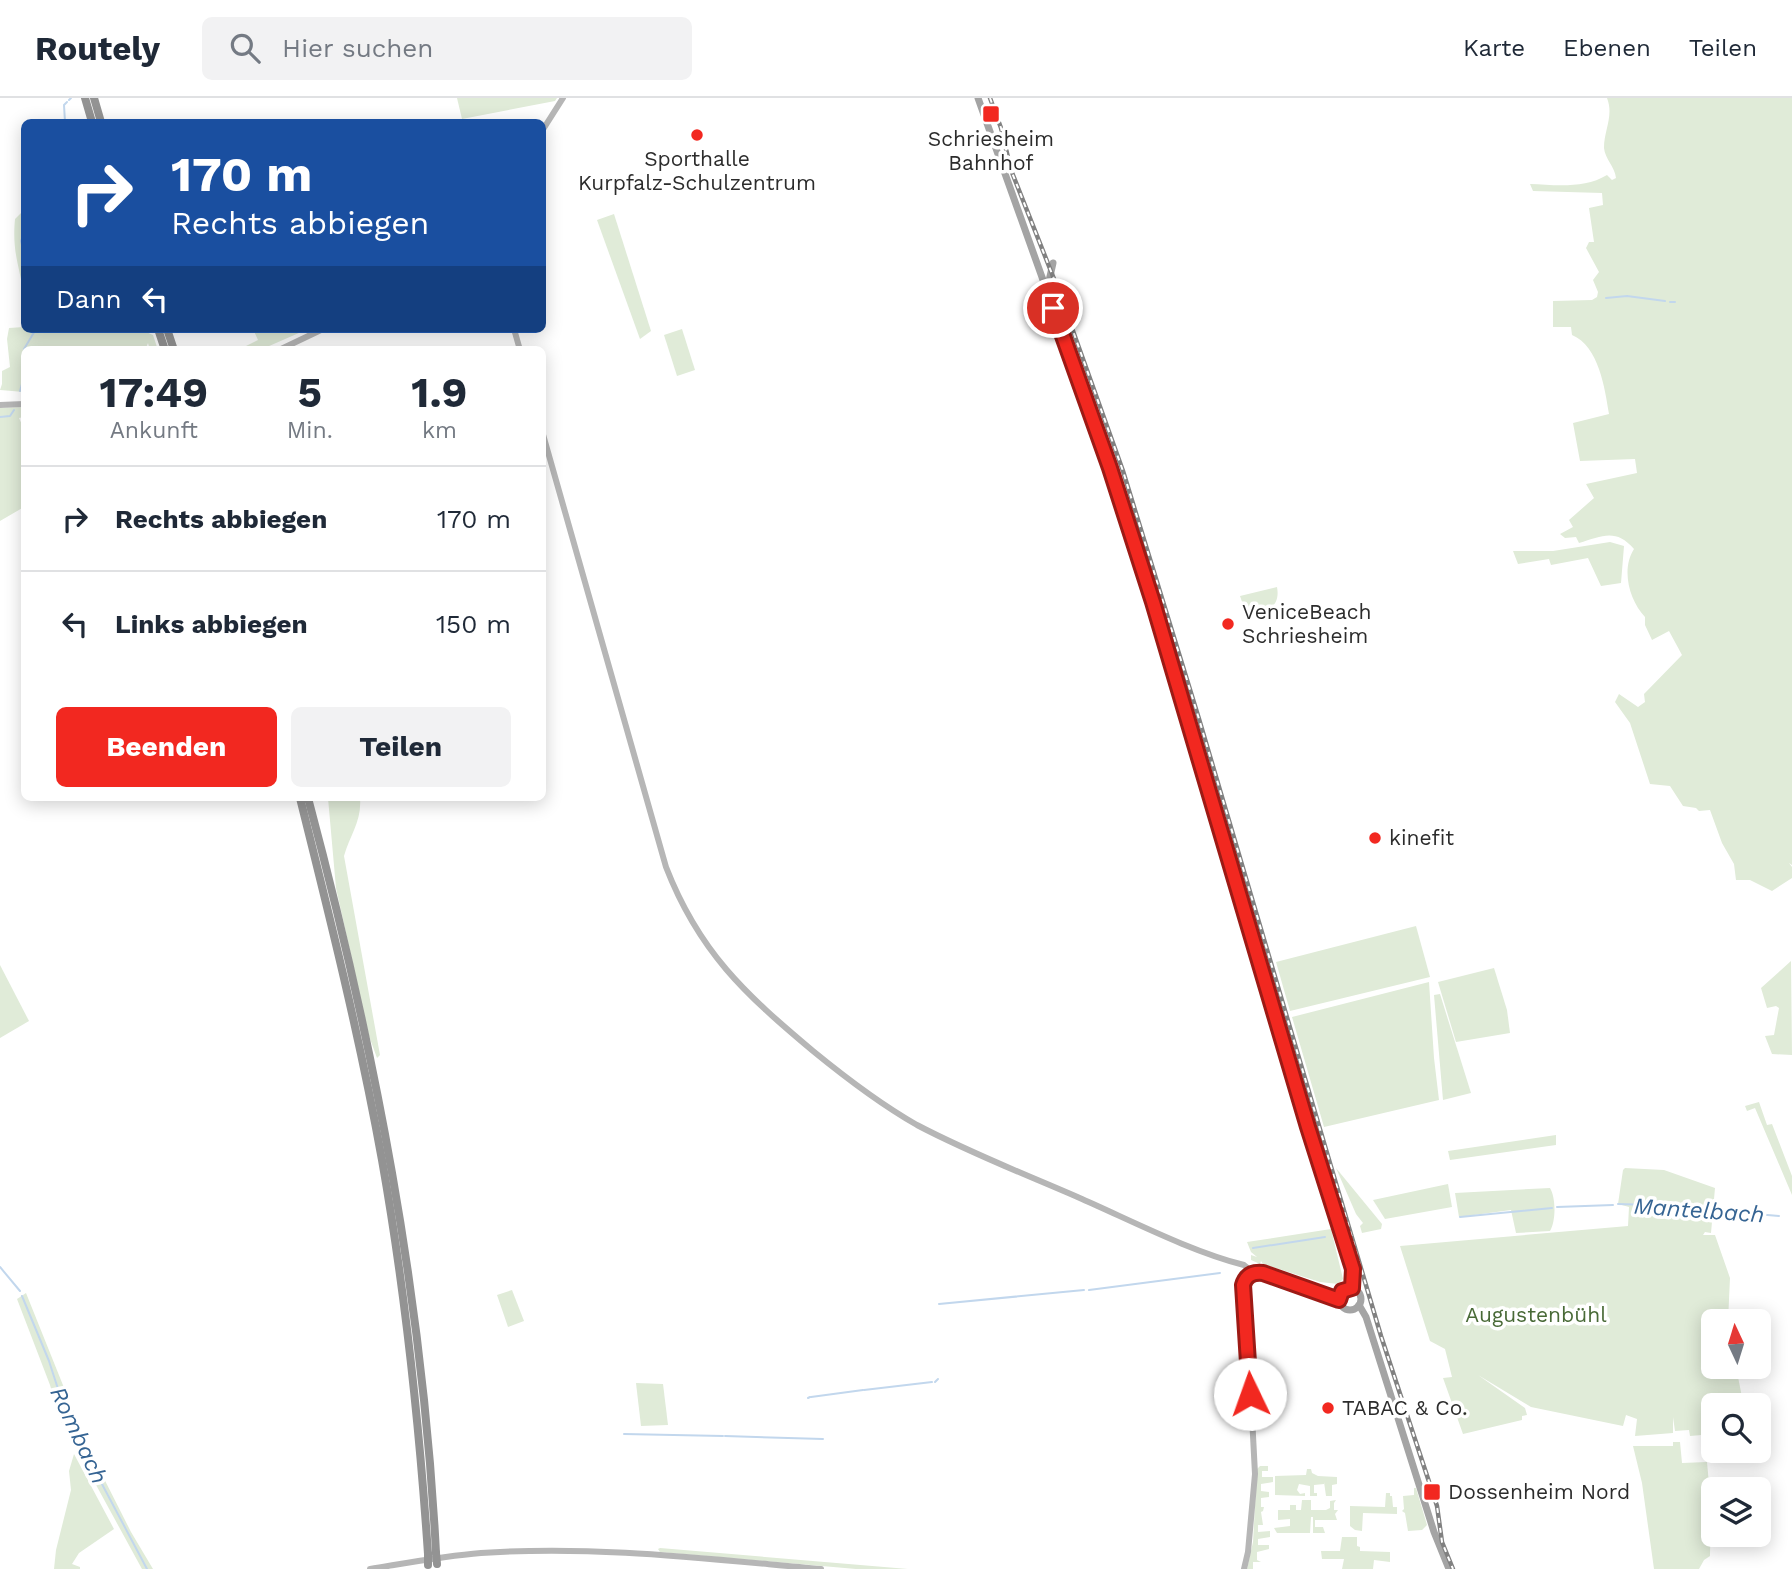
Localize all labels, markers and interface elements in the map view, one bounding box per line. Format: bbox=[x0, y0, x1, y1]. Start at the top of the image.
search box bbox=[202, 17, 692, 80]
text: Routely bbox=[35, 29, 160, 68]
icon: search bbox=[226, 29, 264, 67]
text: Hier suchen bbox=[282, 33, 433, 63]
text: Karte bbox=[1463, 34, 1525, 62]
text: Ebenen bbox=[1563, 34, 1651, 62]
text: Teilen bbox=[1689, 34, 1757, 62]
marker: Schriesheim Bahnhof bbox=[981, 104, 1001, 124]
place label: Schriesheim Bahnhof bbox=[928, 126, 1054, 175]
marker: Sporthalle Kurpfalz-Schulzentrum bbox=[689, 127, 705, 143]
text: 170 m bbox=[171, 145, 312, 203]
place label: Sporthalle Kurpfalz-Schulzentrum bbox=[578, 146, 816, 195]
icon: right bbox=[56, 147, 147, 238]
text: Rechts abbiegen bbox=[171, 204, 429, 242]
pin bbox=[1023, 278, 1083, 338]
icon: left bbox=[136, 280, 174, 318]
text: Dann bbox=[56, 284, 122, 314]
icon: arrive bbox=[1034, 289, 1072, 327]
text: 17:49 bbox=[100, 368, 208, 417]
text: 5 bbox=[297, 368, 322, 417]
text: 1.9 bbox=[411, 368, 467, 417]
text: Ankunft bbox=[110, 417, 198, 444]
text: Min. bbox=[287, 417, 333, 444]
text: km bbox=[422, 417, 457, 444]
icon: right bbox=[56, 500, 94, 538]
text: Rechts abbiegen bbox=[115, 504, 327, 534]
text: 170 m bbox=[437, 504, 511, 534]
place label: VeniceBeach Schriesheim bbox=[1242, 599, 1372, 648]
icon: left bbox=[56, 605, 94, 643]
text: Links abbiegen bbox=[115, 609, 308, 639]
text: 150 m bbox=[436, 609, 511, 639]
marker: VeniceBeach Schriesheim bbox=[1220, 616, 1236, 632]
button: Beenden bbox=[56, 707, 277, 787]
button: Teilen bbox=[291, 707, 511, 787]
place label: kinefit bbox=[1389, 825, 1454, 850]
marker: kinefit bbox=[1367, 830, 1383, 846]
water label: Mantelbach bbox=[1633, 1192, 1765, 1229]
park label: Augustenbühl bbox=[1465, 1302, 1607, 1327]
north arrow bbox=[1701, 1309, 1771, 1379]
map controls bbox=[1701, 1309, 1771, 1547]
position arrow bbox=[1213, 1357, 1287, 1431]
water label: Rombach bbox=[44, 1382, 113, 1488]
button: search bbox=[1701, 1393, 1771, 1463]
place label: TABAC & Co. bbox=[1342, 1395, 1468, 1420]
marker: TABAC & Co. bbox=[1320, 1400, 1336, 1416]
button: layers bbox=[1701, 1477, 1771, 1547]
place label: Dossenheim Nord bbox=[1448, 1479, 1630, 1504]
marker: Dossenheim Nord bbox=[1422, 1482, 1442, 1502]

